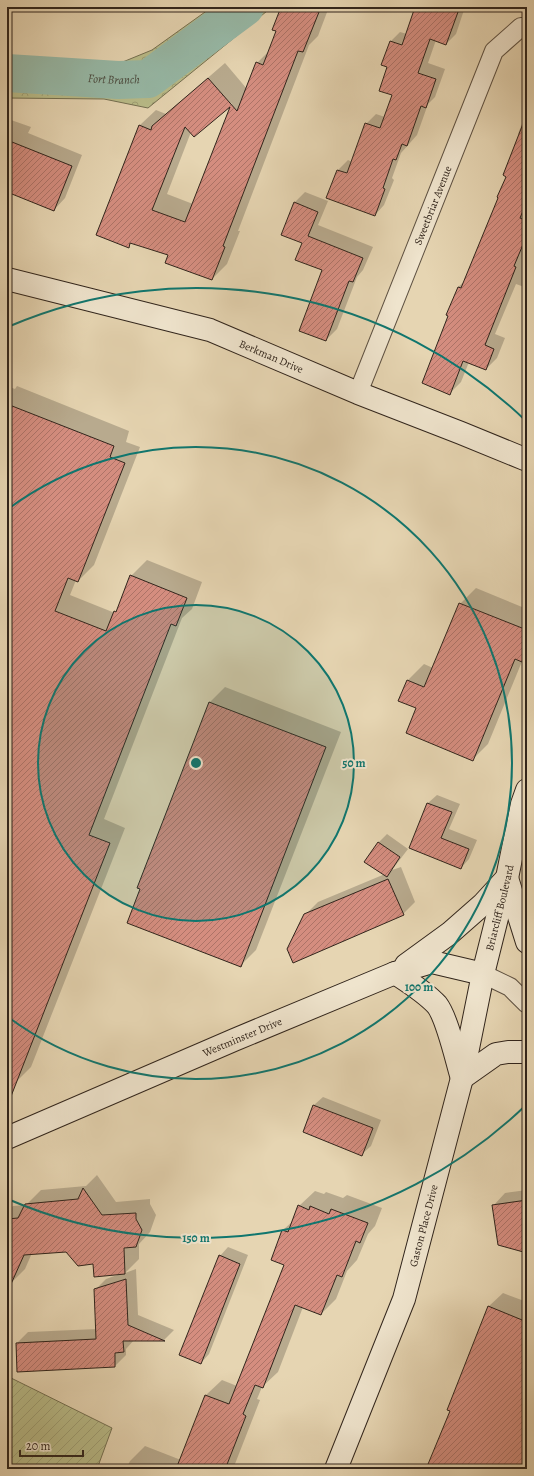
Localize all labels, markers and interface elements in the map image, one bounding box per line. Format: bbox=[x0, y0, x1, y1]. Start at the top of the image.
water label: Fort Branch bbox=[87, 70, 140, 88]
street label: Sweetbriar Avenue bbox=[411, 164, 456, 247]
street label: Berkman Drive bbox=[237, 336, 306, 377]
text: 50 m bbox=[342, 755, 366, 771]
centre of rings bbox=[189, 756, 203, 770]
street label: Briarcliff Boulevard bbox=[482, 863, 518, 952]
text: 100 m bbox=[405, 979, 433, 995]
street label: Westminster Drive bbox=[199, 1014, 284, 1061]
street label: Gaston Place Drive bbox=[406, 1183, 442, 1268]
text: 150 m bbox=[182, 1230, 210, 1246]
scale bar bbox=[20, 1432, 83, 1458]
text: 20 m bbox=[26, 1438, 50, 1454]

